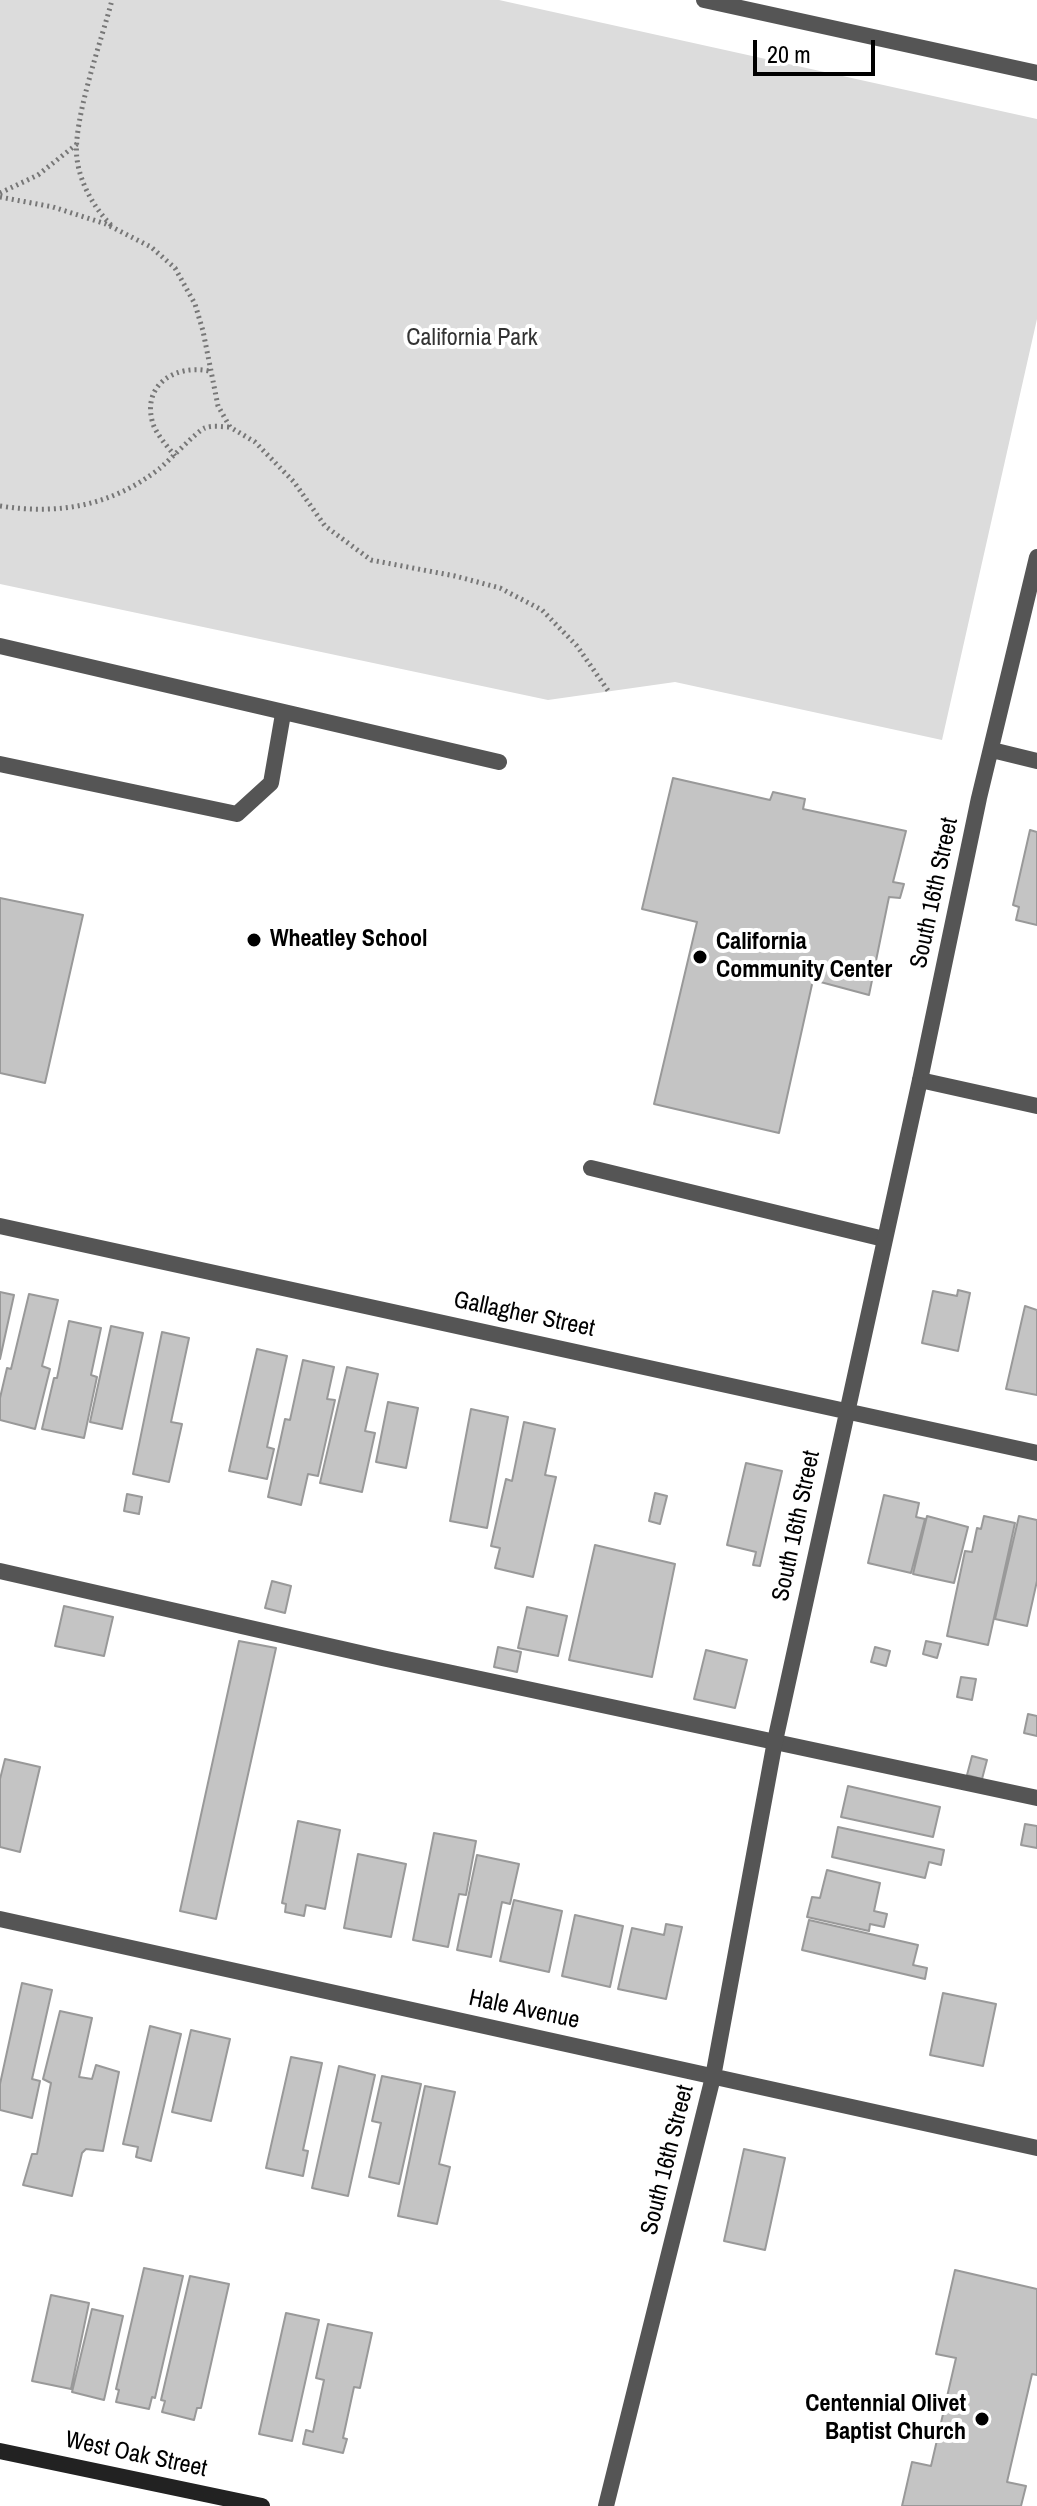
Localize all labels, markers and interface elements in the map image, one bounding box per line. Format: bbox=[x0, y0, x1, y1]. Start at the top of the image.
scale bar bbox=[757, 24, 879, 74]
text: 20 m bbox=[767, 38, 811, 70]
park label: California Park bbox=[406, 325, 538, 353]
street label: South 16th Street bbox=[905, 815, 965, 971]
place label: Wheatley School bbox=[270, 926, 427, 954]
place label: California Community Center bbox=[716, 929, 892, 985]
marker: Wheatley School bbox=[245, 931, 263, 949]
marker: California Community Center bbox=[691, 948, 709, 966]
street label: Gallagher Street bbox=[451, 1286, 597, 1344]
street label: South 16th Street bbox=[767, 1448, 827, 1604]
street label: Hale Avenue bbox=[466, 1984, 582, 2036]
street label: South 16th Street bbox=[635, 2082, 701, 2238]
place label: Centennial Olivet Baptist Church bbox=[805, 2391, 966, 2447]
marker: Centennial Olivet Baptist Church bbox=[973, 2410, 991, 2428]
street label: West Oak Street bbox=[63, 2426, 209, 2484]

